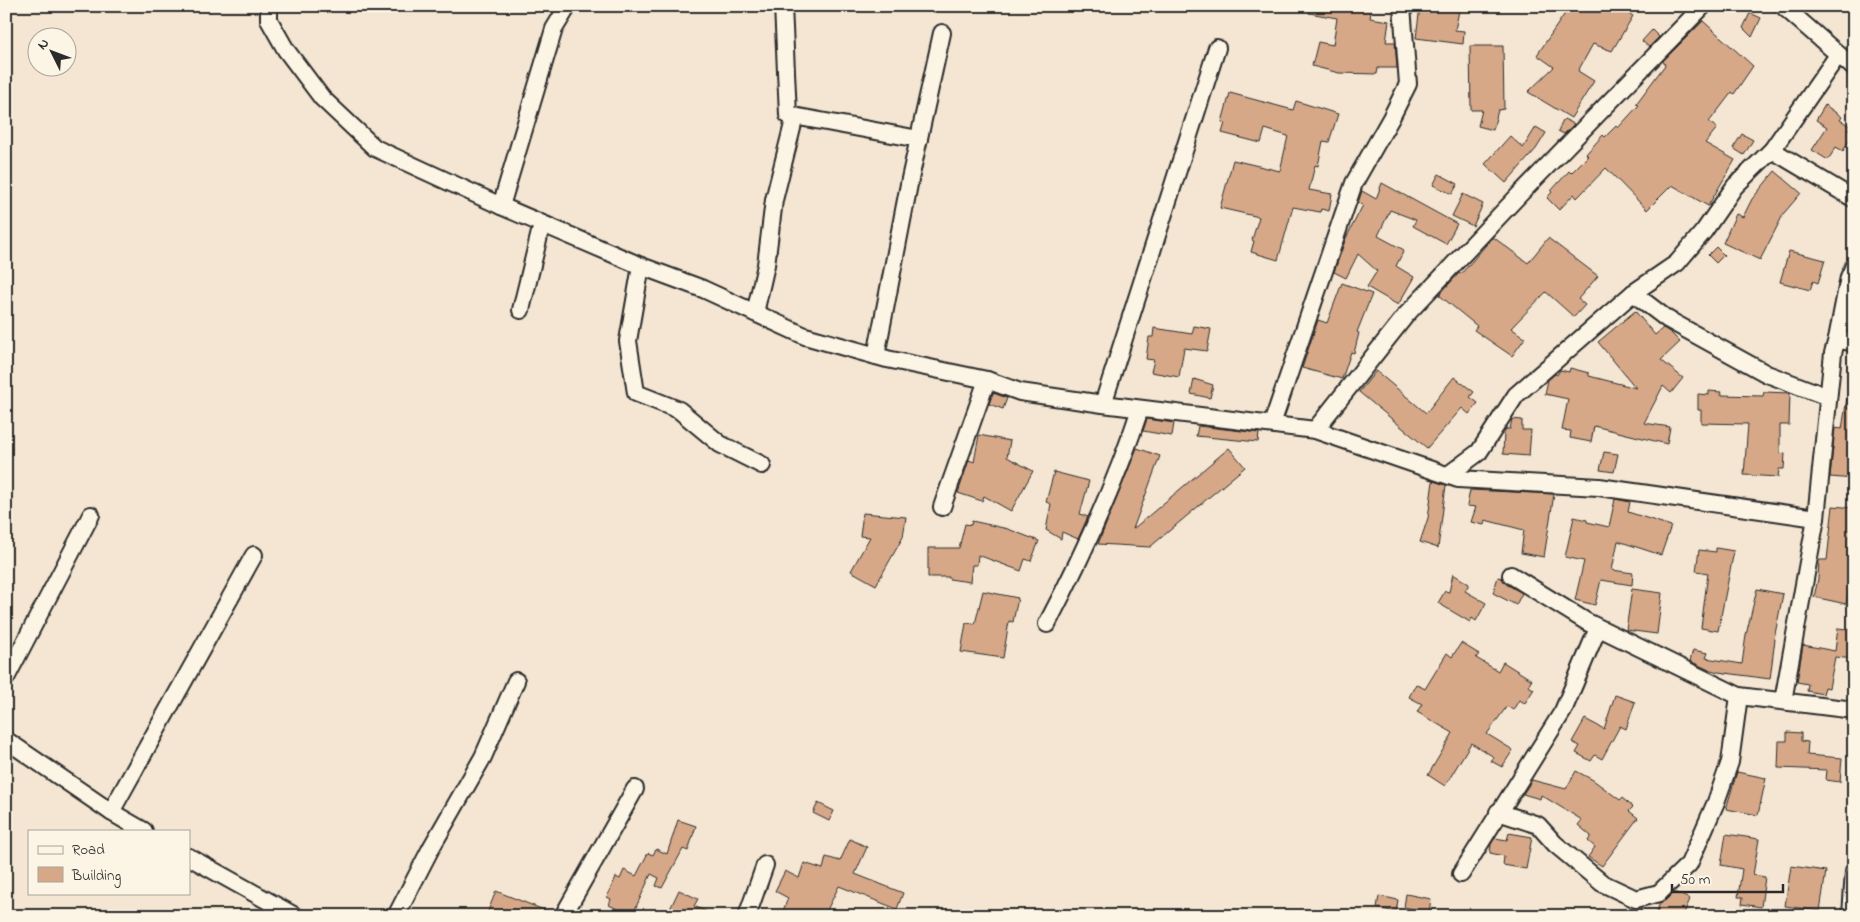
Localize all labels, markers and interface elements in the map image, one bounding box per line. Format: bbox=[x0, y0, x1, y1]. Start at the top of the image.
north arrow bbox=[28, 28, 78, 78]
text: N bbox=[32, 34, 54, 55]
legend bbox=[28, 830, 190, 894]
text: Road bbox=[72, 839, 105, 861]
scale bar bbox=[1672, 862, 1784, 894]
text: Building bbox=[71, 865, 121, 888]
text: 50 m bbox=[1680, 869, 1711, 891]

